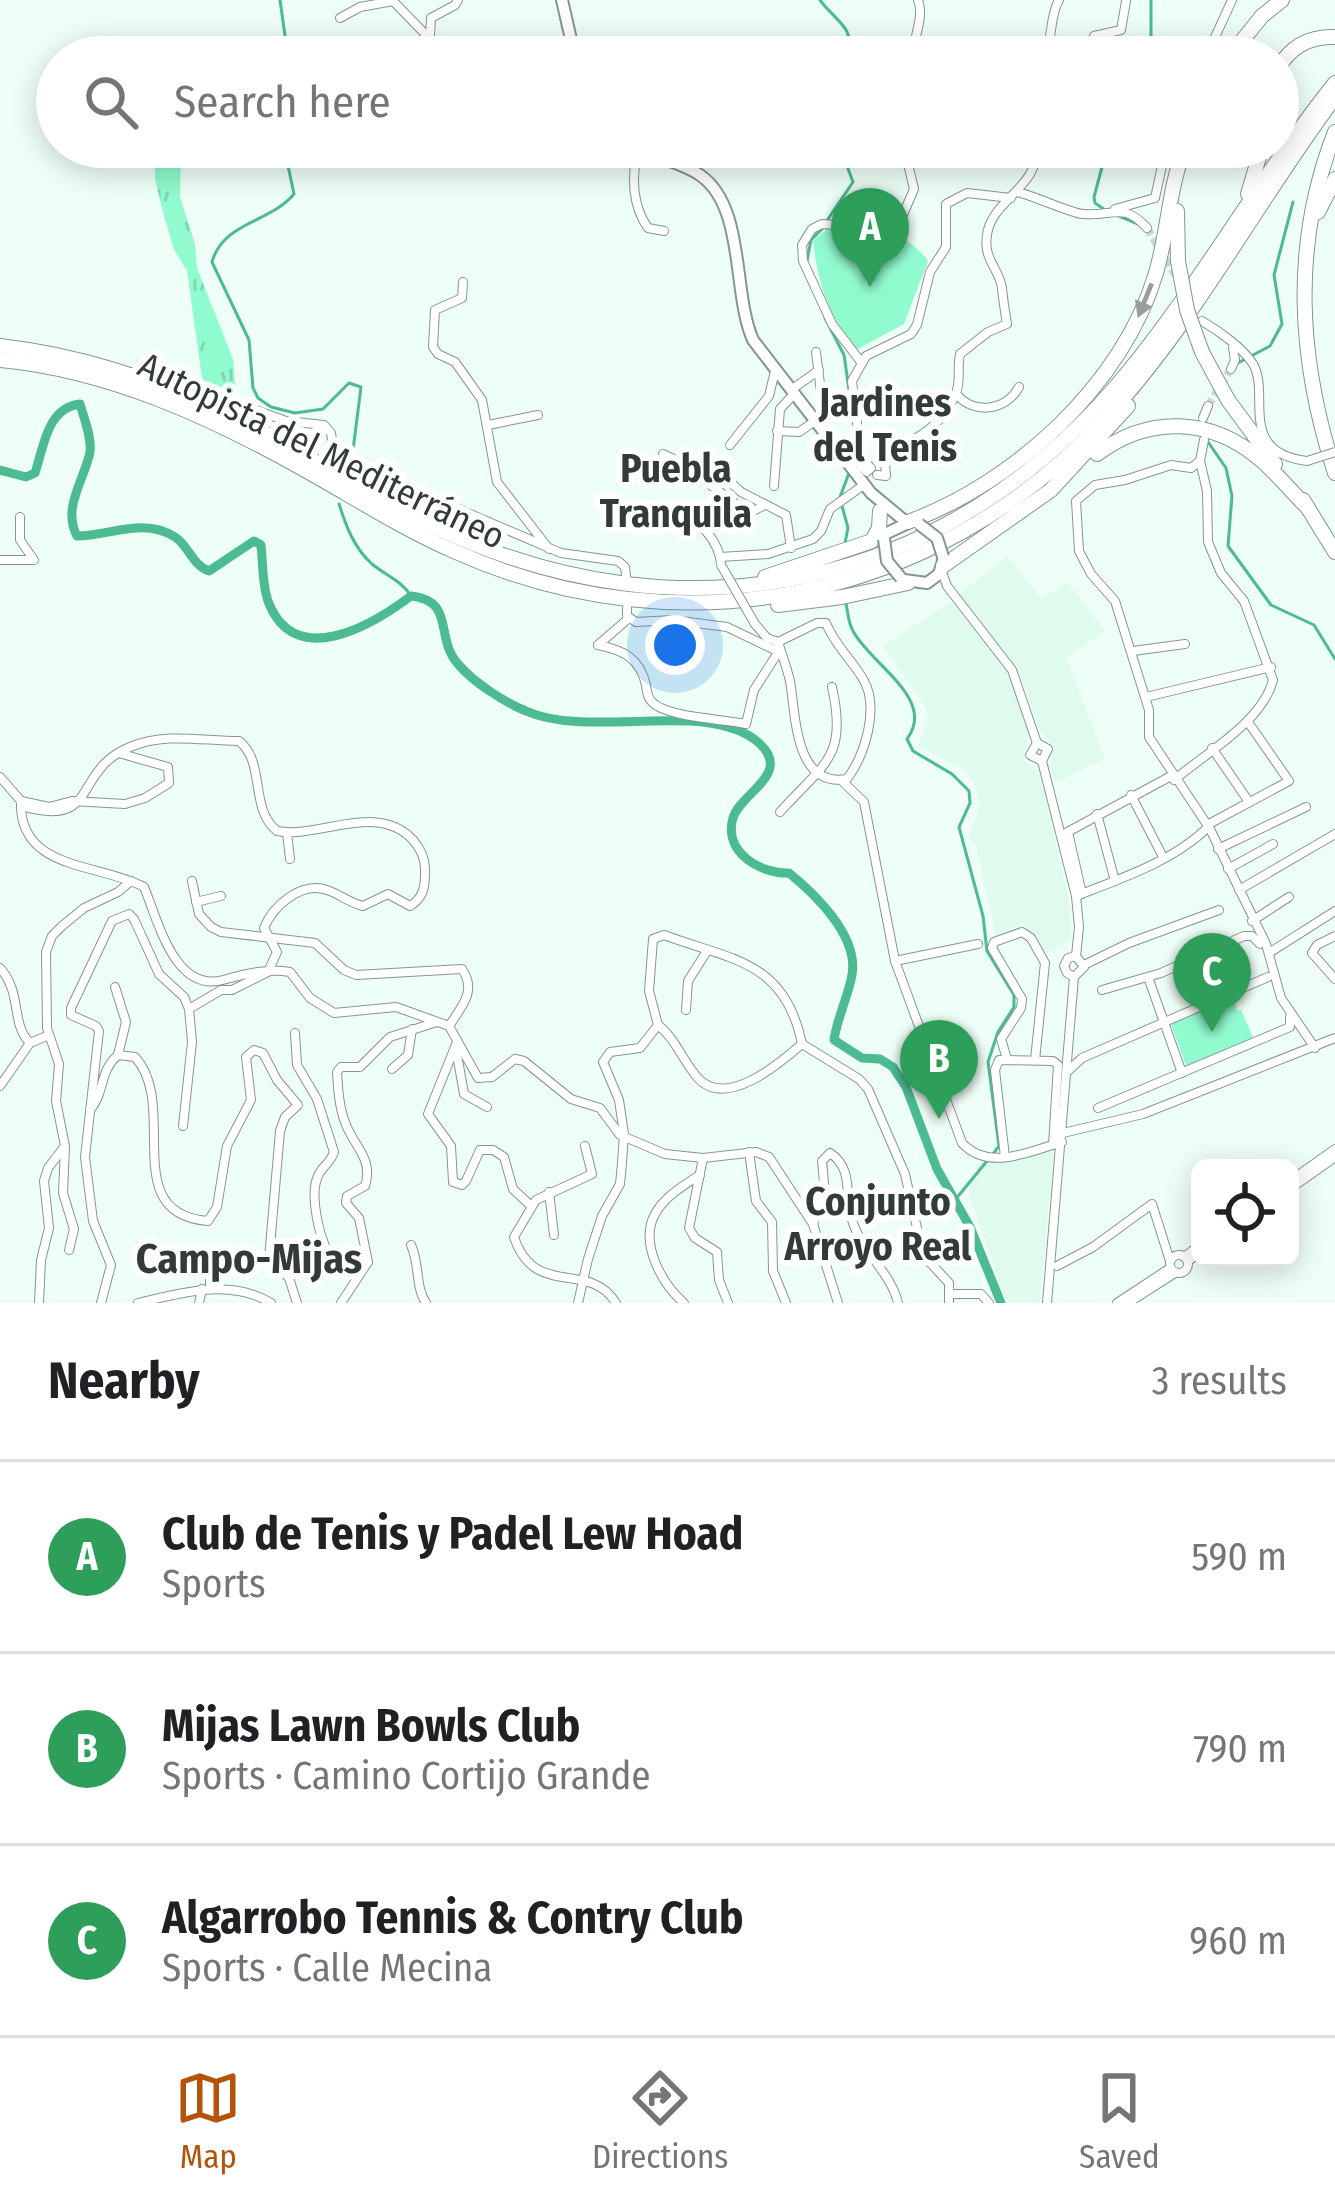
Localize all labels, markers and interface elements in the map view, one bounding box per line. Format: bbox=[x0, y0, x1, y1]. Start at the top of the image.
search box bbox=[36, 36, 1299, 168]
icon: search bbox=[78, 69, 144, 135]
text: Search here bbox=[174, 75, 391, 129]
pin: A bbox=[831, 188, 909, 287]
one-way arrow bbox=[1135, 283, 1154, 319]
street label: Autopista del Mediterráneo bbox=[131, 343, 512, 559]
district label: Jardines del Tenis bbox=[813, 380, 957, 471]
district label: Puebla Tranquila bbox=[600, 446, 752, 537]
your location bbox=[645, 615, 705, 675]
pin: C bbox=[1173, 933, 1251, 1032]
pin: B bbox=[900, 1020, 978, 1119]
map controls bbox=[1191, 1159, 1299, 1267]
button: locate bbox=[1191, 1159, 1299, 1267]
district label: Conjunto Arroyo Real bbox=[784, 1179, 972, 1270]
district label: Campo-Mijas bbox=[136, 1234, 362, 1284]
text: Nearby bbox=[48, 1350, 200, 1412]
text: 3 results bbox=[1152, 1358, 1287, 1404]
text: Club de Tenis y Padel Lew Hoad bbox=[162, 1507, 743, 1561]
text: A bbox=[76, 1534, 98, 1580]
text: 590 m bbox=[1191, 1534, 1287, 1580]
text: Sports bbox=[162, 1561, 266, 1607]
text: Mijas Lawn Bowls Club bbox=[162, 1699, 580, 1753]
text: B bbox=[76, 1726, 98, 1772]
text: 790 m bbox=[1193, 1726, 1287, 1772]
text: Sports · Camino Cortijo Grande bbox=[162, 1753, 651, 1799]
text: Algarrobo Tennis & Contry Club bbox=[162, 1891, 743, 1945]
text: C bbox=[77, 1918, 97, 1964]
text: 960 m bbox=[1189, 1918, 1287, 1964]
text: Sports · Calle Mecina bbox=[162, 1945, 492, 1991]
tab: Map bbox=[175, 2065, 241, 2177]
tab: Directions bbox=[592, 2065, 728, 2177]
tab: Saved bbox=[1079, 2065, 1160, 2177]

